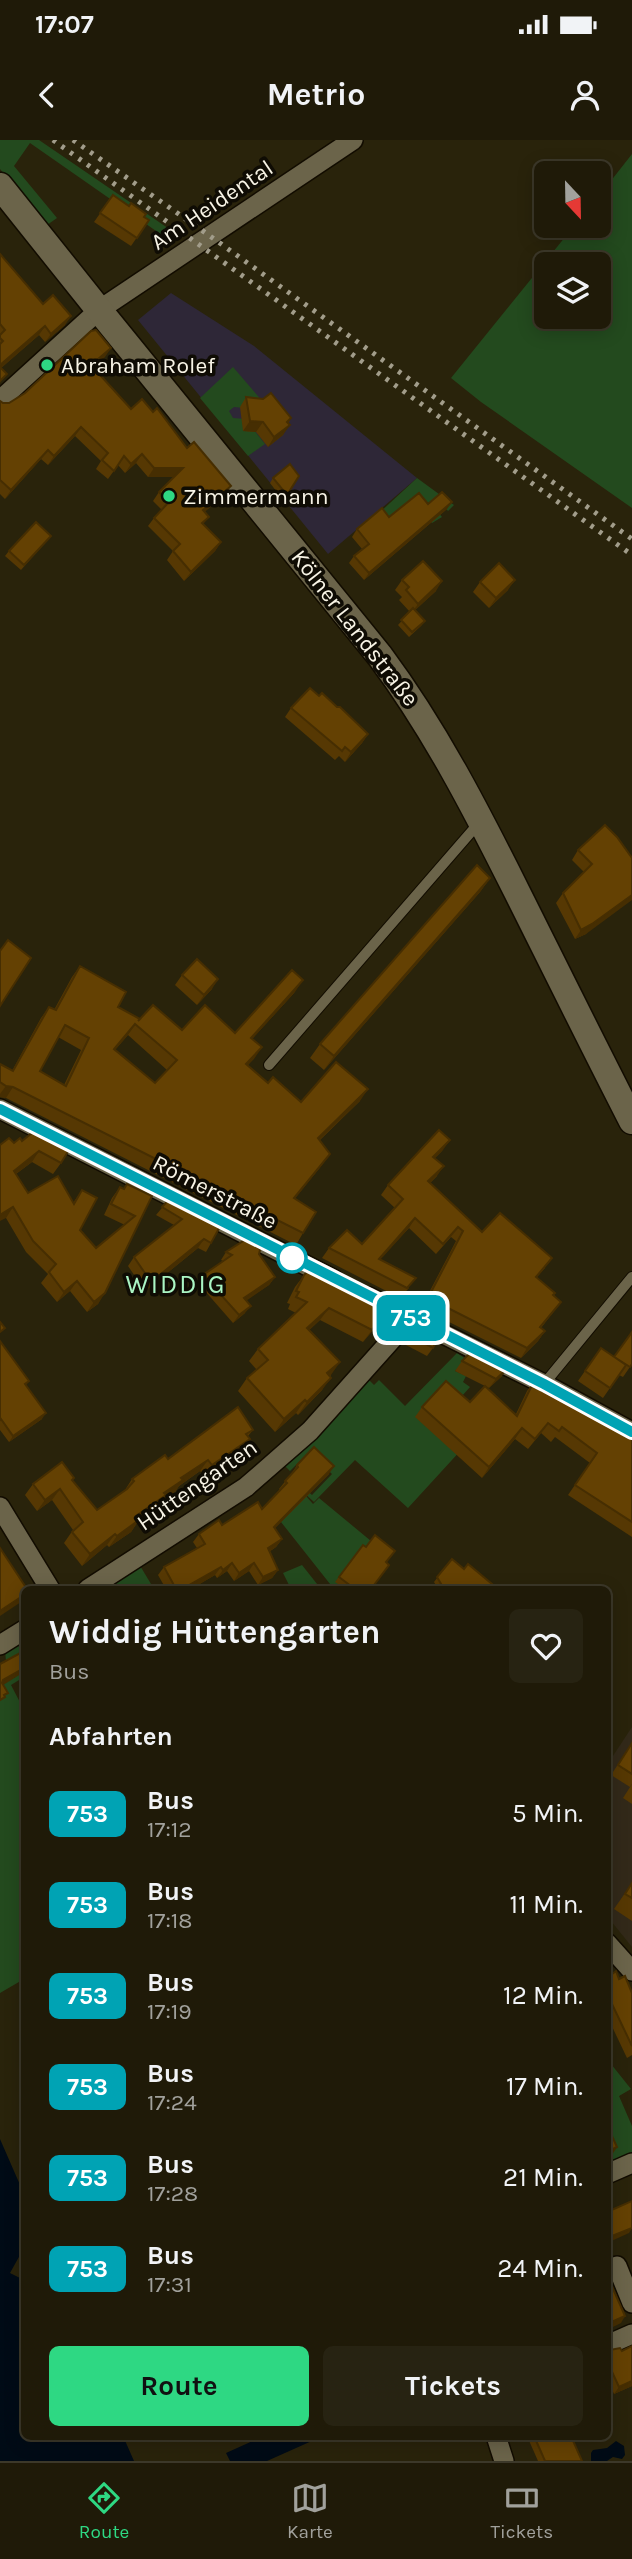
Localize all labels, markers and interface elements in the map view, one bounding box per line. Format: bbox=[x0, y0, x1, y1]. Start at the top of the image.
text: 17:07 bbox=[35, 9, 94, 40]
icon: back bbox=[28, 76, 66, 114]
text: Metrio bbox=[267, 76, 365, 113]
icon: person bbox=[566, 76, 604, 114]
street label: Am Heidental bbox=[146, 154, 278, 256]
north arrow bbox=[534, 161, 611, 238]
map controls bbox=[534, 161, 611, 329]
button: layers bbox=[534, 252, 611, 329]
place label: Abraham Rolef bbox=[61, 352, 215, 379]
marker: Abraham Rolef bbox=[39, 357, 55, 373]
place label: Zimmermann bbox=[183, 483, 329, 510]
marker: Zimmermann bbox=[161, 488, 177, 504]
street label: Kölner Landstraße bbox=[286, 544, 424, 712]
street label: Römerstraße bbox=[148, 1149, 282, 1235]
unlabelled marker bbox=[277, 1243, 307, 1273]
district label: WIDDIG bbox=[126, 1269, 226, 1300]
line badge: 753 bbox=[371, 1295, 451, 1341]
text: 753 bbox=[391, 1304, 431, 1332]
street label: Hüttengarten bbox=[132, 1434, 262, 1536]
button: heart bbox=[509, 1609, 583, 1683]
text: Widdig Hüttengarten bbox=[49, 1613, 381, 1651]
text: Bus bbox=[49, 1658, 89, 1685]
text: Abfahrten bbox=[49, 1721, 173, 1752]
text: Bus bbox=[147, 1785, 194, 1816]
text: 5 Min. bbox=[512, 1798, 583, 1829]
text: 753 bbox=[67, 1800, 108, 1828]
text: 17:12 bbox=[147, 1816, 192, 1843]
text: Bus bbox=[147, 1876, 194, 1907]
text: 11 Min. bbox=[510, 1889, 583, 1920]
text: 753 bbox=[67, 1891, 108, 1919]
text: 17:18 bbox=[147, 1907, 192, 1934]
text: Bus bbox=[147, 1967, 194, 1998]
text: 12 Min. bbox=[503, 1980, 583, 2011]
text: 753 bbox=[67, 1982, 108, 2010]
text: 17:19 bbox=[147, 1998, 192, 2025]
text: Bus bbox=[147, 2058, 194, 2089]
text: 17 Min. bbox=[506, 2071, 583, 2102]
text: 753 bbox=[67, 2073, 108, 2101]
text: 17:24 bbox=[147, 2089, 197, 2116]
text: Bus bbox=[147, 2149, 194, 2180]
text: 21 Min. bbox=[503, 2162, 583, 2193]
text: 753 bbox=[67, 2164, 108, 2192]
text: 17:28 bbox=[147, 2180, 198, 2207]
text: Bus bbox=[147, 2240, 194, 2271]
text: 24 Min. bbox=[497, 2253, 583, 2284]
text: 753 bbox=[67, 2255, 108, 2283]
text: 17:31 bbox=[147, 2271, 192, 2298]
button: Route bbox=[49, 2346, 309, 2426]
button: Tickets bbox=[323, 2346, 583, 2426]
tab: Route bbox=[79, 2479, 129, 2543]
tab: Karte bbox=[287, 2479, 333, 2543]
tab: Tickets bbox=[491, 2479, 553, 2543]

